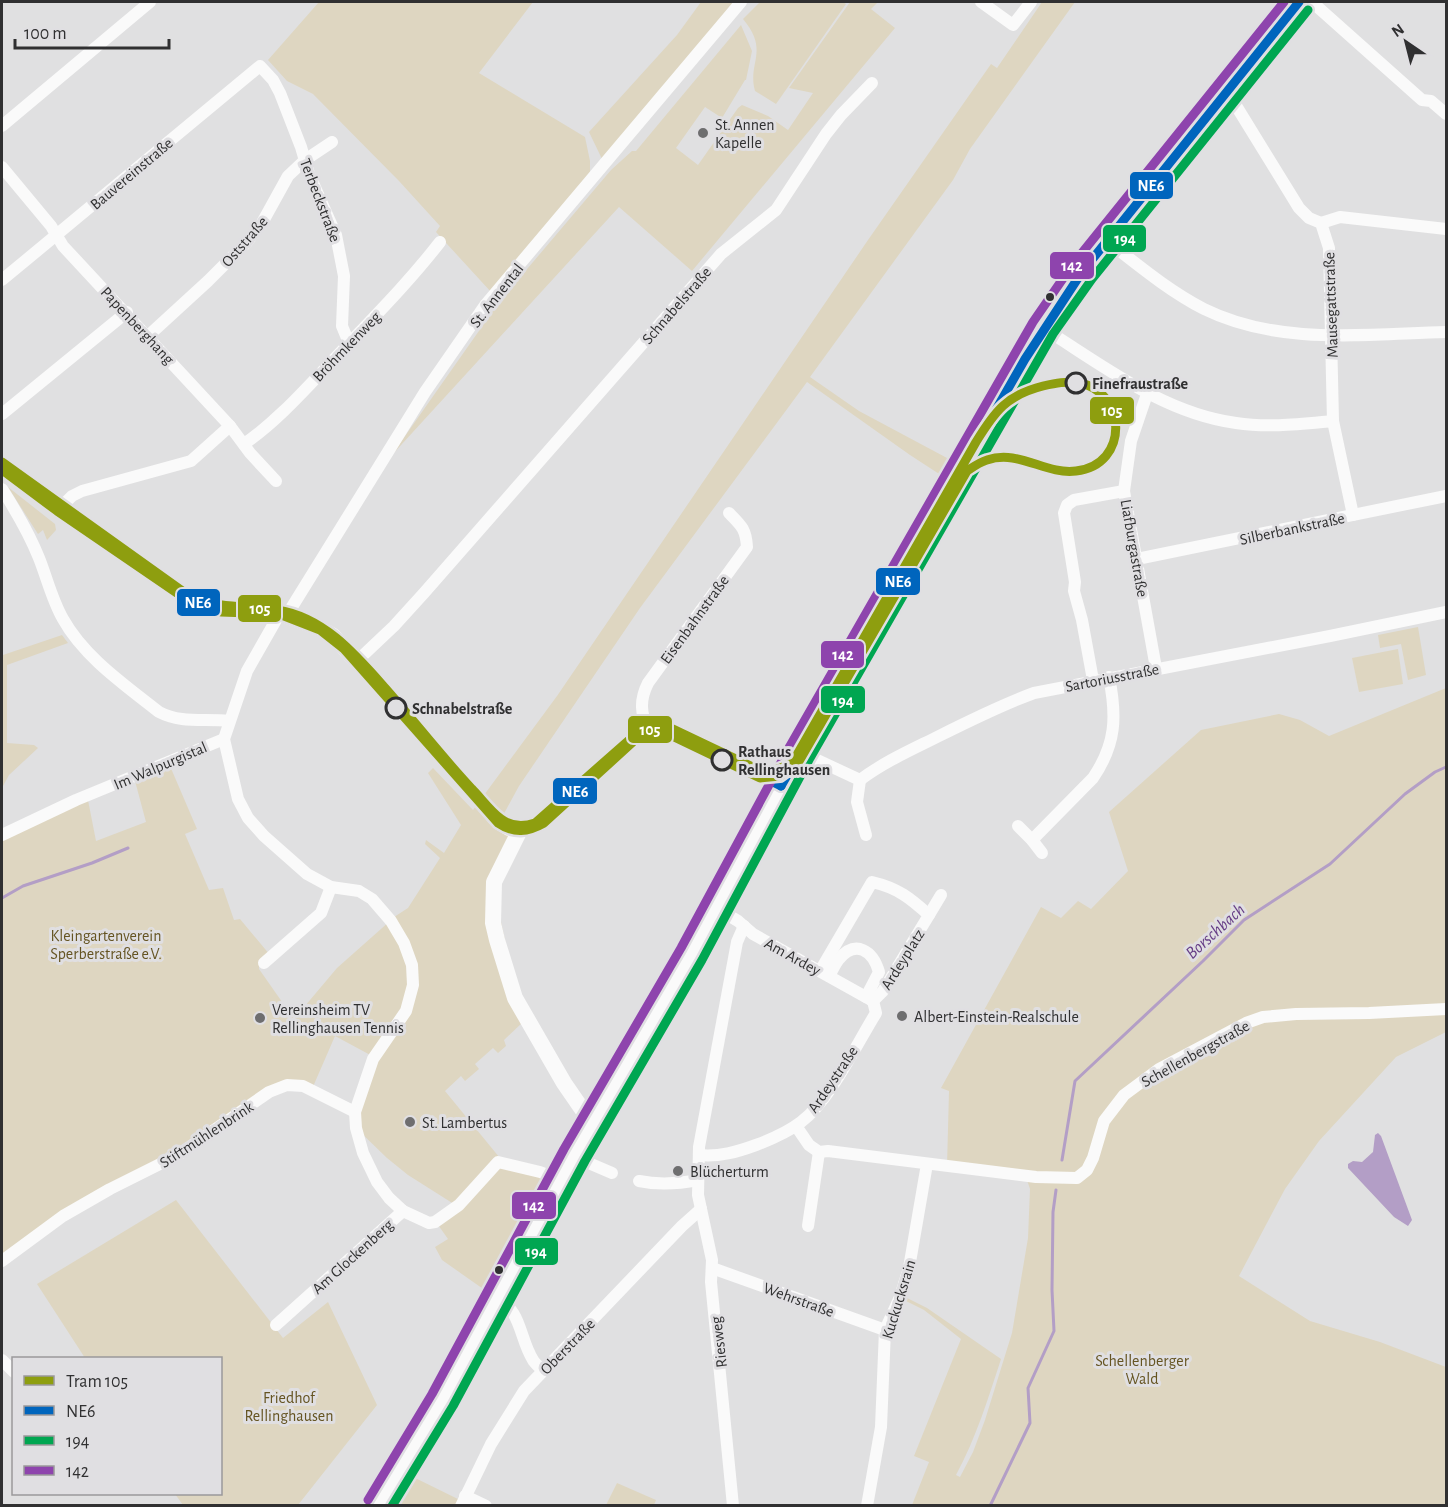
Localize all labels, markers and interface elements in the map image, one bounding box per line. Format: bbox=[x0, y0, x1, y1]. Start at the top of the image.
scale bar bbox=[15, 12, 170, 50]
north arrow bbox=[1376, 12, 1436, 72]
text: N bbox=[1389, 21, 1407, 40]
text: 100 m bbox=[24, 25, 67, 43]
place label: St. Annen Kapelle bbox=[715, 117, 775, 151]
marker: St. Annen Kapelle bbox=[696, 126, 710, 140]
street label: Bauvereinstraße bbox=[87, 135, 176, 213]
street label: Terbeckstraße bbox=[297, 156, 343, 244]
line badge: NE6 bbox=[1129, 171, 1174, 200]
text: NE6 bbox=[1138, 178, 1165, 194]
street label: Oststraße bbox=[219, 213, 271, 270]
line badge: 194 bbox=[1102, 224, 1147, 253]
text: 194 bbox=[1114, 231, 1136, 247]
line badge: 142 bbox=[1049, 251, 1095, 280]
street label: Mausegattstraße bbox=[1321, 252, 1341, 358]
text: 142 bbox=[1061, 258, 1083, 274]
street label: St. Annental bbox=[467, 261, 526, 330]
street label: Schnabelstraße bbox=[639, 264, 714, 347]
street label: Papenberghang bbox=[98, 284, 177, 368]
unlabelled marker bbox=[1044, 291, 1056, 303]
street label: Bröhmkenweg bbox=[310, 308, 384, 385]
marker: Finefraustraße bbox=[1065, 372, 1087, 394]
place label: Finefraustraße bbox=[1092, 376, 1188, 392]
line badge: 105 bbox=[1089, 396, 1135, 425]
text: 105 bbox=[1101, 403, 1123, 419]
street label: Liafburgastraße bbox=[1118, 498, 1150, 598]
street label: Silberbankstraße bbox=[1238, 510, 1346, 548]
line badge: NE6 bbox=[875, 567, 921, 596]
street label: Eisenbahnstraße bbox=[658, 572, 732, 667]
text: NE6 bbox=[885, 574, 912, 590]
line badge: NE6 bbox=[176, 588, 221, 617]
line badge: 105 bbox=[237, 594, 282, 623]
text: NE6 bbox=[185, 595, 212, 611]
text: 105 bbox=[249, 601, 271, 617]
line badge: 142 bbox=[820, 640, 865, 669]
text: 142 bbox=[832, 647, 854, 663]
street label: Sartoriusstraße bbox=[1064, 661, 1160, 695]
line badge: 194 bbox=[820, 685, 866, 714]
text: 194 bbox=[832, 693, 854, 709]
marker: Schnabelstraße bbox=[385, 697, 407, 719]
place label: Schnabelstraße bbox=[412, 701, 513, 717]
line badge: 105 bbox=[627, 715, 673, 744]
text: 105 bbox=[639, 722, 661, 738]
street label: Im Walpurgistal bbox=[111, 739, 209, 793]
place label: Rathaus Rellinghausen bbox=[738, 744, 830, 778]
marker: Rathaus Rellinghausen bbox=[711, 749, 733, 771]
line badge: NE6 bbox=[552, 777, 598, 805]
text: NE6 bbox=[562, 784, 589, 800]
water label: Borschbach bbox=[1183, 901, 1249, 963]
street label: Ardeyplatz bbox=[878, 926, 929, 993]
park label: Kleingartenverein Sperberstraße e.V. bbox=[50, 928, 162, 962]
street label: Am Ardey bbox=[761, 935, 823, 980]
place label: Vereinsheim TV Rellinghausen Tennis bbox=[272, 1002, 404, 1036]
marker: Albert-Einstein-Realschule bbox=[895, 1009, 909, 1023]
place label: Albert-Einstein-Realschule bbox=[914, 1009, 1079, 1025]
marker: Vereinsheim TV Rellinghausen Tennis bbox=[253, 1011, 267, 1025]
street label: Schellenbergstraße bbox=[1139, 1018, 1252, 1090]
street label: Ardeystraße bbox=[805, 1043, 862, 1116]
street label: Stiftmühlenbrink bbox=[157, 1098, 257, 1171]
marker: St. Lambertus bbox=[403, 1115, 417, 1129]
place label: St. Lambertus bbox=[422, 1115, 507, 1131]
marker: Blücherturm bbox=[671, 1164, 685, 1178]
place label: Blücherturm bbox=[690, 1164, 769, 1180]
line badge: 142 bbox=[511, 1191, 557, 1220]
text: 142 bbox=[523, 1198, 545, 1214]
street label: Am Glockenberg bbox=[309, 1216, 397, 1297]
line badge: 194 bbox=[514, 1237, 559, 1266]
text: 194 bbox=[525, 1244, 547, 1260]
street label: Kuckucksrain bbox=[879, 1258, 919, 1341]
unlabelled marker bbox=[493, 1264, 505, 1276]
street label: Wehrstraße bbox=[761, 1280, 836, 1320]
street label: Riesweg bbox=[708, 1315, 730, 1368]
street label: Oberstraße bbox=[537, 1316, 598, 1378]
park label: Schellenberger Wald bbox=[1095, 1353, 1190, 1387]
legend bbox=[12, 1357, 222, 1495]
text: Tram 105 bbox=[66, 1373, 128, 1391]
park label: Friedhof Rellinghausen bbox=[245, 1390, 333, 1424]
text: NE6 bbox=[66, 1403, 95, 1421]
text: 194 bbox=[66, 1433, 90, 1451]
text: 142 bbox=[66, 1463, 89, 1481]

